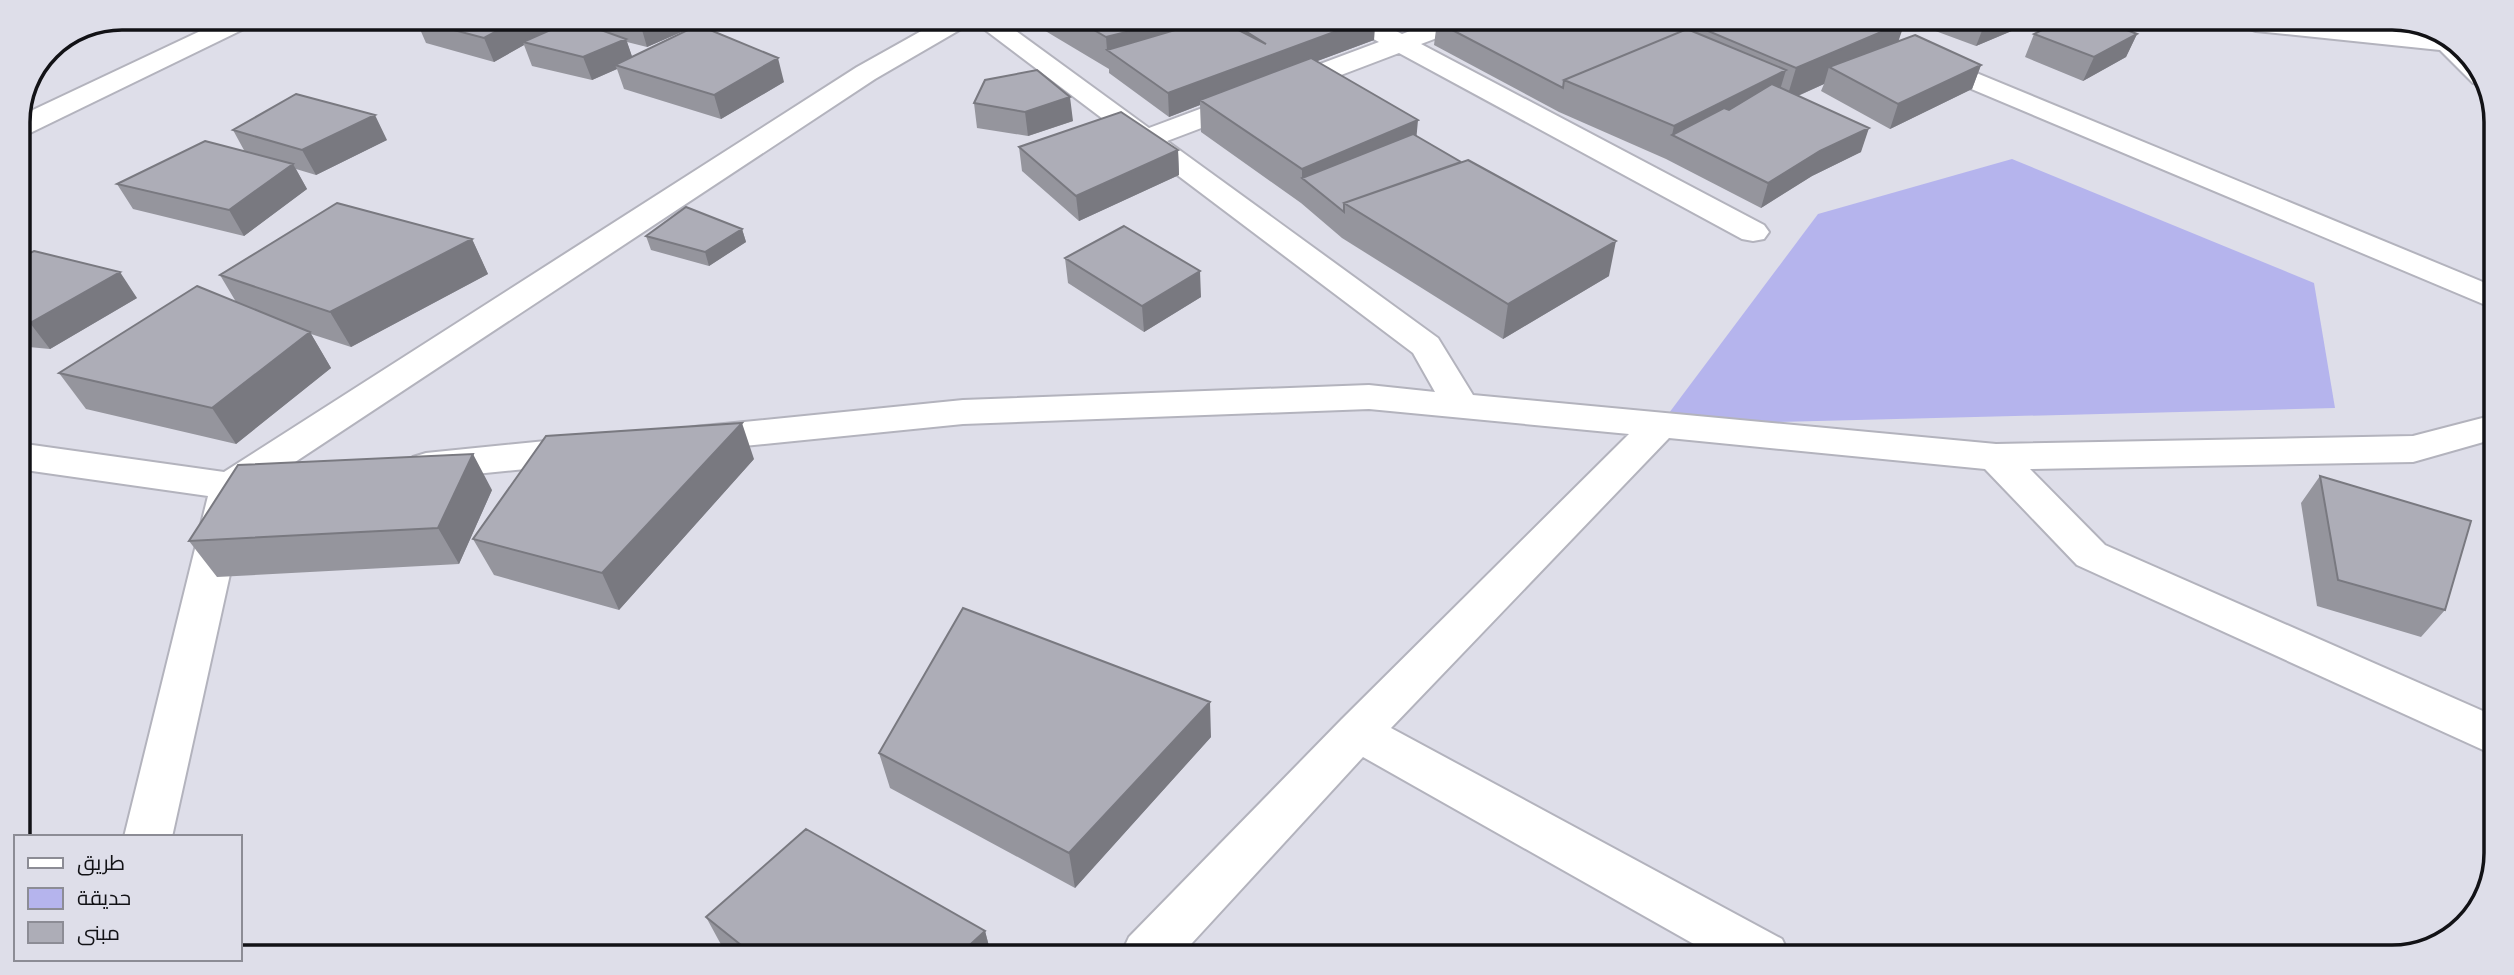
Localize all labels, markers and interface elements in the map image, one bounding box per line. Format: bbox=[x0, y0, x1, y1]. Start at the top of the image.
legend bbox=[14, 835, 242, 961]
text: طريق bbox=[77, 848, 125, 876]
text: حديقة bbox=[77, 883, 131, 911]
text: مبنى bbox=[77, 918, 120, 946]

